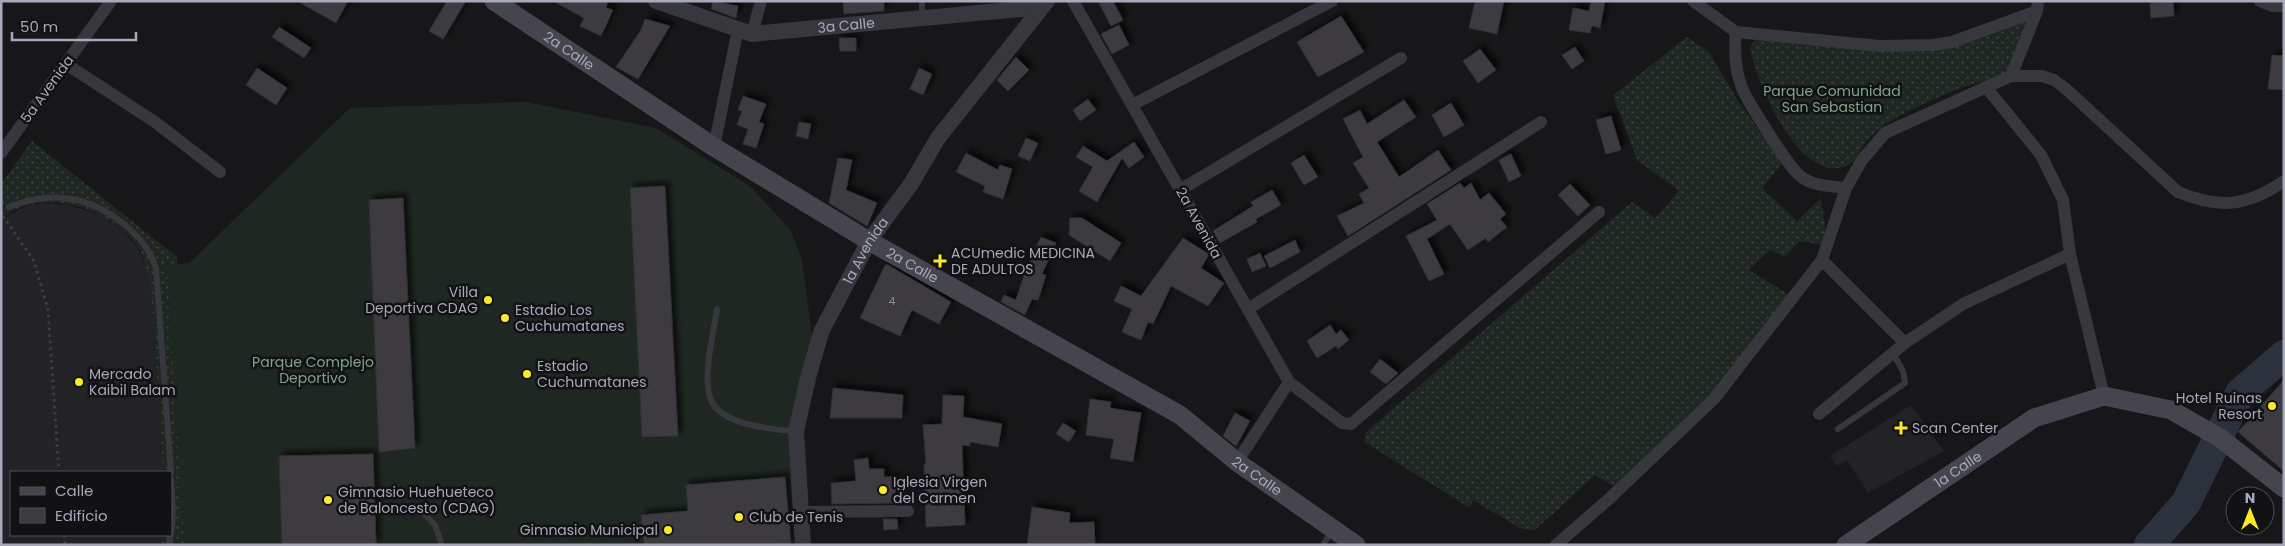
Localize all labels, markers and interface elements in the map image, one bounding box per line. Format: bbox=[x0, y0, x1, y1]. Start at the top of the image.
scale bar bbox=[12, 10, 136, 42]
street label: 3a Calle bbox=[817, 13, 876, 38]
text: 50 m bbox=[20, 16, 58, 37]
street label: 2a Calle bbox=[540, 27, 599, 75]
street label: 5a Avenida bbox=[16, 51, 78, 127]
park label: Parque Comunidad San Sebastian bbox=[1763, 81, 1901, 117]
street label: 2a Avenida bbox=[1171, 184, 1227, 262]
street label: 1a Avenida bbox=[838, 213, 893, 288]
street label: 2a Calle bbox=[883, 243, 942, 288]
place label: ACUmedic MEDICINA DE ADULTOS bbox=[951, 243, 1095, 279]
marker: ACUmedic MEDICINA DE ADULTOS bbox=[933, 254, 947, 268]
place label: Villa Deportiva CDAG bbox=[365, 282, 478, 318]
house number: 4 bbox=[889, 293, 896, 309]
marker: Villa Deportiva CDAG bbox=[482, 294, 494, 306]
place label: Estadio Los Cuchumatanes bbox=[515, 300, 625, 336]
marker: Estadio Los Cuchumatanes bbox=[499, 312, 511, 324]
park label: Parque Complejo Deportivo bbox=[252, 352, 374, 388]
place label: Estadio Cuchumatanes bbox=[537, 356, 647, 392]
place label: Mercado Kaibil Balam bbox=[89, 364, 176, 400]
marker: Estadio Cuchumatanes bbox=[521, 368, 533, 380]
marker: Mercado Kaibil Balam bbox=[73, 376, 85, 388]
place label: Hotel Ruinas Resort bbox=[2176, 388, 2262, 424]
marker: Hotel Ruinas Resort bbox=[2266, 400, 2278, 412]
place label: Scan Center bbox=[1912, 418, 1998, 438]
marker: Scan Center bbox=[1894, 421, 1908, 435]
street label: 1a Calle bbox=[1930, 446, 1986, 493]
street label: 2a Calle bbox=[1227, 452, 1286, 501]
legend bbox=[10, 471, 172, 536]
place label: Iglesia Virgen del Carmen bbox=[893, 472, 987, 508]
text: Calle bbox=[55, 480, 93, 501]
place label: Gimnasio Huehueteco de Baloncesto (CDAG) bbox=[338, 482, 495, 518]
marker: Iglesia Virgen del Carmen bbox=[877, 484, 889, 496]
north arrow bbox=[2225, 486, 2275, 536]
text: N bbox=[2245, 488, 2255, 508]
marker: Gimnasio Huehueteco de Baloncesto (CDAG) bbox=[322, 494, 334, 506]
text: Edificio bbox=[55, 505, 108, 526]
place label: Club de Tenis bbox=[749, 507, 843, 527]
marker: Club de Tenis bbox=[733, 511, 745, 523]
place label: Gimnasio Municipal bbox=[520, 520, 658, 540]
marker: Gimnasio Municipal bbox=[662, 524, 674, 536]

